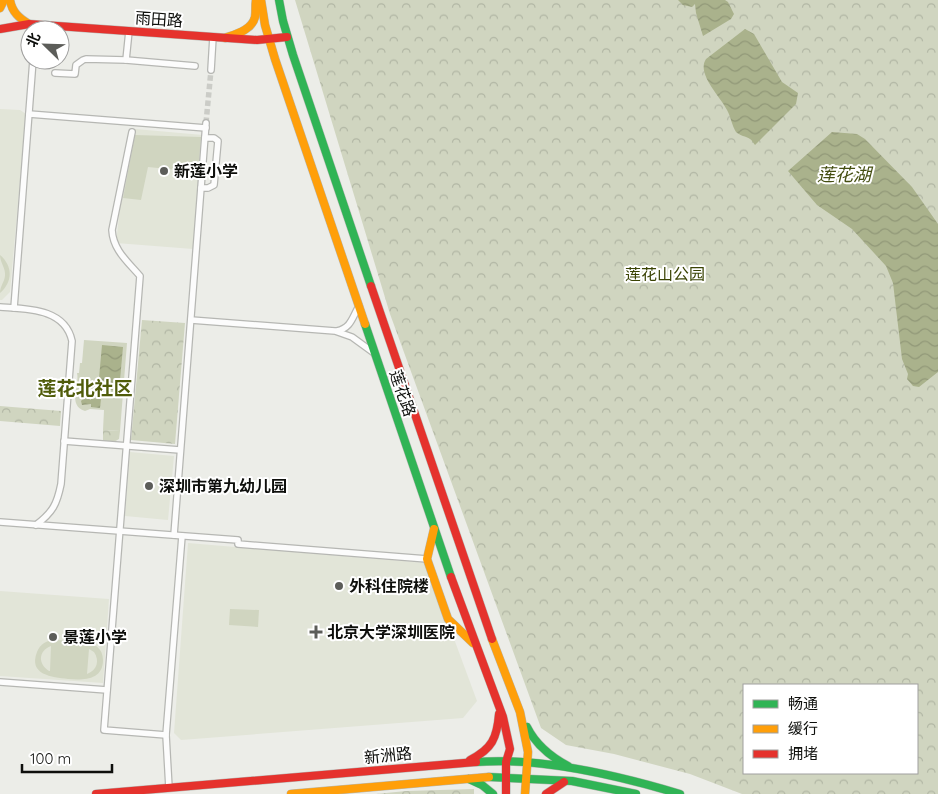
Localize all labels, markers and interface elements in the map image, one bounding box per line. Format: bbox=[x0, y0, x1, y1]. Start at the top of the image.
street label: 雨田路 bbox=[134, 7, 184, 31]
north arrow bbox=[20, 20, 70, 70]
text: 北 bbox=[22, 30, 44, 50]
place label: 新莲小学 bbox=[174, 161, 238, 181]
water label: 莲花湖 bbox=[817, 163, 874, 186]
marker: 新莲小学 bbox=[158, 165, 170, 177]
park label: 莲花山公园 bbox=[625, 264, 705, 284]
street label: 莲花路 bbox=[386, 367, 420, 419]
district label: 莲花北社区 bbox=[37, 376, 133, 400]
place label: 深圳市第九幼儿园 bbox=[159, 476, 287, 496]
marker: 深圳市第九幼儿园 bbox=[143, 480, 155, 492]
place label: 外科住院楼 bbox=[349, 576, 429, 596]
marker: 外科住院楼 bbox=[333, 580, 345, 592]
place label: 北京大学深圳医院 bbox=[327, 622, 455, 642]
marker: 北京大学深圳医院 bbox=[309, 625, 323, 639]
place label: 景莲小学 bbox=[63, 627, 127, 647]
marker: 景莲小学 bbox=[47, 631, 59, 643]
legend bbox=[743, 684, 918, 774]
text: 畅通 bbox=[788, 694, 818, 713]
text: 缓行 bbox=[788, 719, 818, 738]
scale bar bbox=[22, 742, 112, 774]
street label: 新洲路 bbox=[363, 743, 413, 767]
text: 拥堵 bbox=[788, 744, 818, 763]
text: 100 m bbox=[30, 749, 71, 768]

